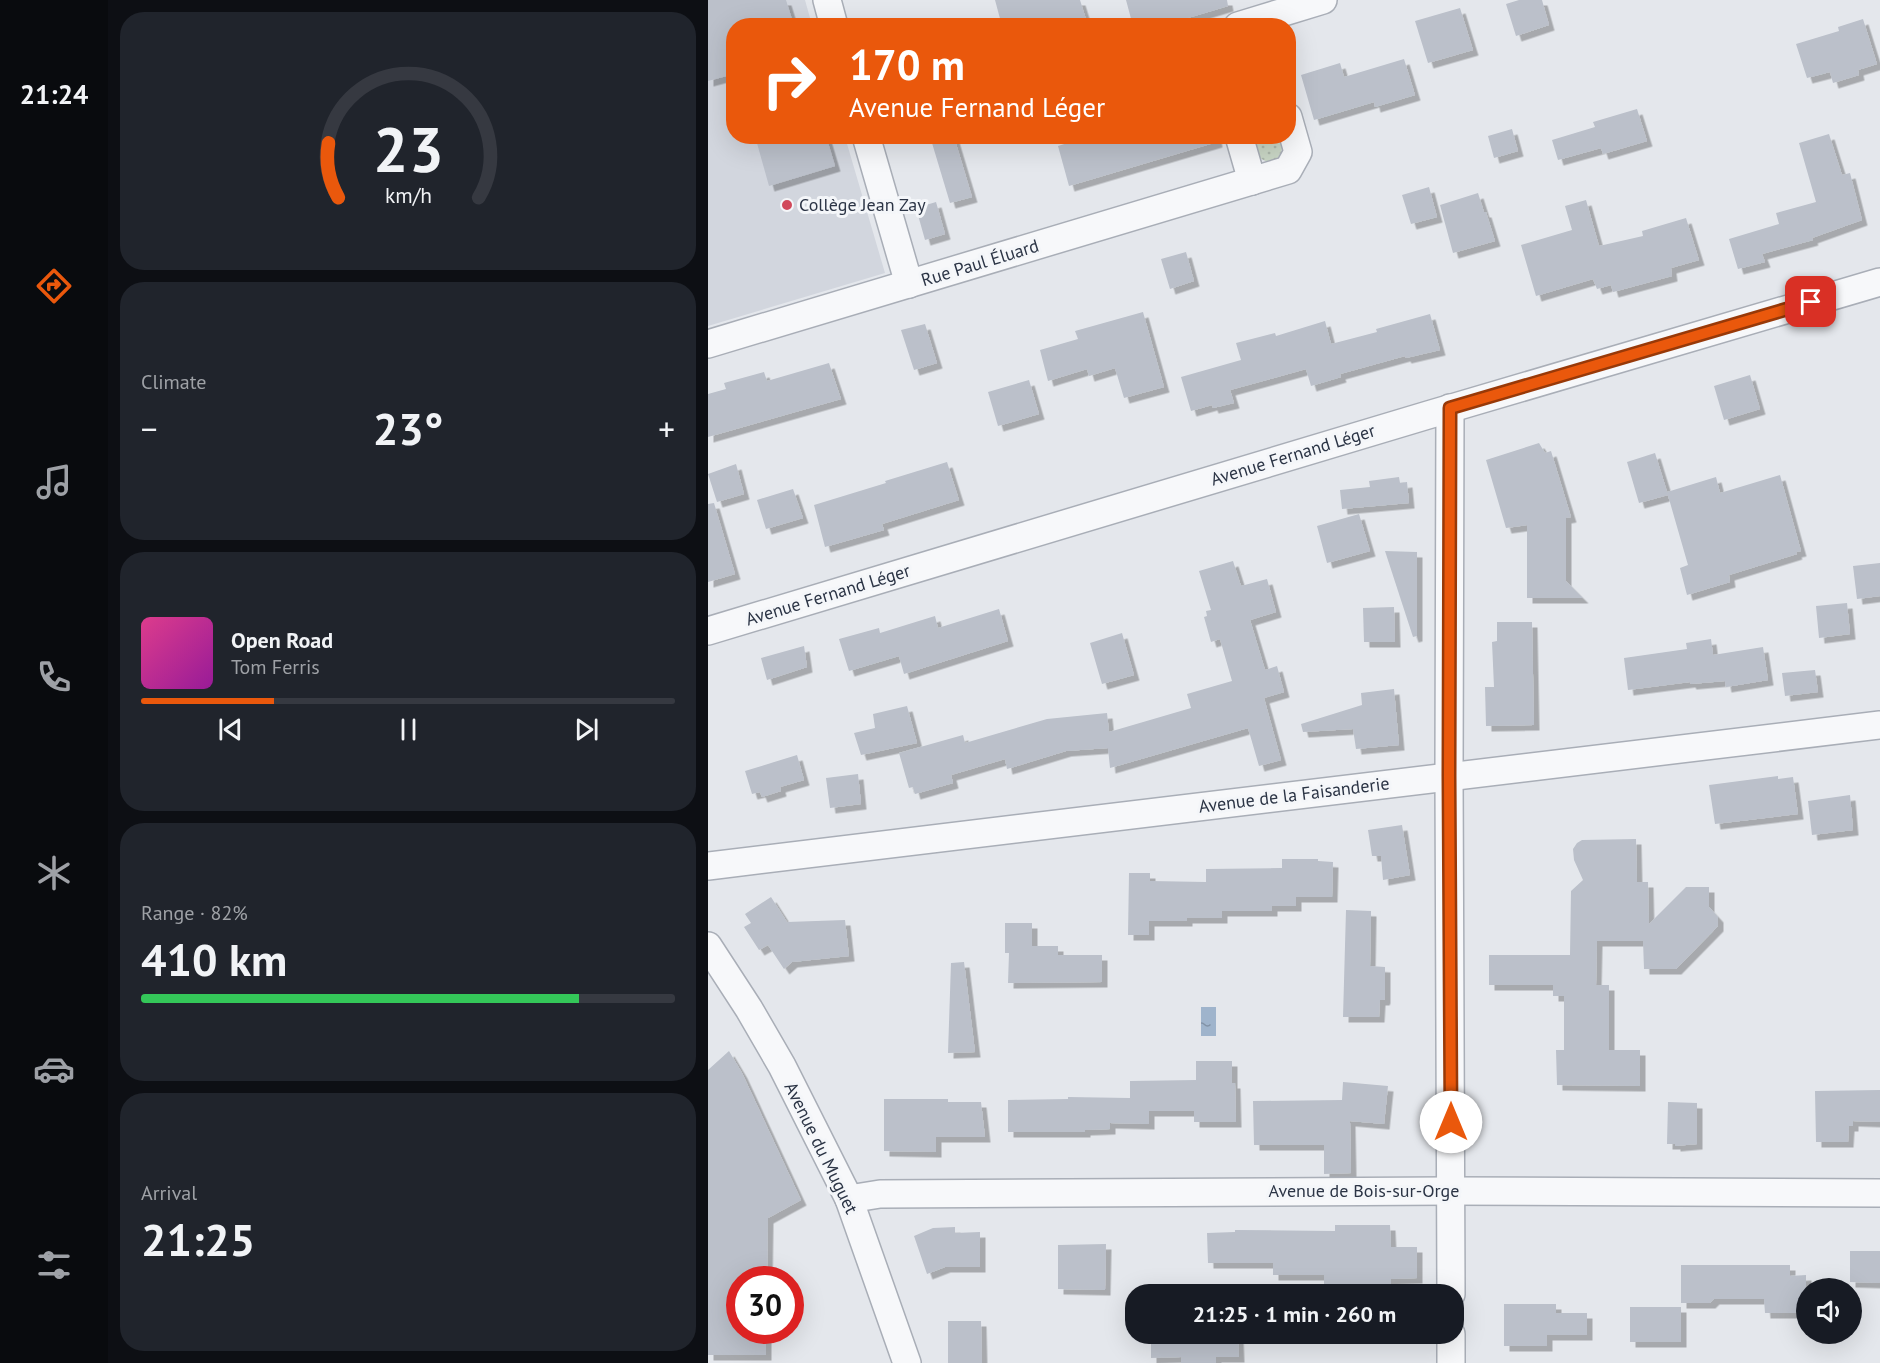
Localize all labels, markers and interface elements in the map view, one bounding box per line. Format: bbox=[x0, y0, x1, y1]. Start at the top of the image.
text: 170 m bbox=[849, 37, 965, 92]
icon: right bbox=[750, 42, 828, 120]
text: 21:24 bbox=[20, 77, 88, 111]
text: Avenue Fernand Léger bbox=[849, 90, 1105, 124]
text: 23 bbox=[373, 108, 443, 189]
text: km/h bbox=[384, 181, 431, 209]
place label: Collège Jean Zay bbox=[799, 193, 926, 216]
marker: Collège Jean Zay bbox=[780, 198, 794, 212]
street label: Rue Paul Éluard bbox=[918, 234, 1041, 291]
icon: directions bbox=[33, 265, 75, 307]
pin bbox=[1785, 276, 1836, 327]
icon: arrive bbox=[1794, 285, 1827, 318]
text: Climate bbox=[141, 369, 207, 395]
text: 23° bbox=[373, 399, 443, 457]
text: − bbox=[141, 407, 158, 450]
text: + bbox=[658, 407, 675, 450]
street label: Avenue Fernand Léger bbox=[1208, 419, 1378, 490]
icon: music bbox=[33, 461, 75, 503]
street label: Avenue Fernand Léger bbox=[743, 559, 913, 630]
text: Open Road bbox=[231, 626, 333, 654]
text: Tom Ferris bbox=[231, 654, 320, 680]
icon: phone bbox=[33, 656, 75, 698]
icon: previous bbox=[214, 713, 247, 746]
icon: pause bbox=[392, 713, 425, 746]
icon: next bbox=[570, 713, 603, 746]
street label: Avenue de la Faisanderie bbox=[1197, 771, 1391, 818]
icon: climate bbox=[33, 852, 75, 894]
text: Range · 82% bbox=[141, 900, 248, 926]
text: 410 km bbox=[141, 930, 287, 988]
icon: car bbox=[33, 1048, 75, 1090]
street label: Avenue du Muguet bbox=[780, 1078, 863, 1217]
position arrow bbox=[1419, 1090, 1483, 1154]
street label: Avenue de Bois-sur-Orge bbox=[1269, 1179, 1459, 1202]
text: Arrival bbox=[141, 1180, 197, 1206]
text: 21:25 bbox=[141, 1210, 255, 1268]
icon: filters bbox=[33, 1244, 75, 1286]
speed limit sign: 30 bbox=[726, 1266, 804, 1344]
map controls bbox=[1796, 1278, 1862, 1344]
button: sound bbox=[1796, 1278, 1862, 1344]
text: 21:25 · 1 min · 260 m bbox=[1193, 1300, 1396, 1328]

